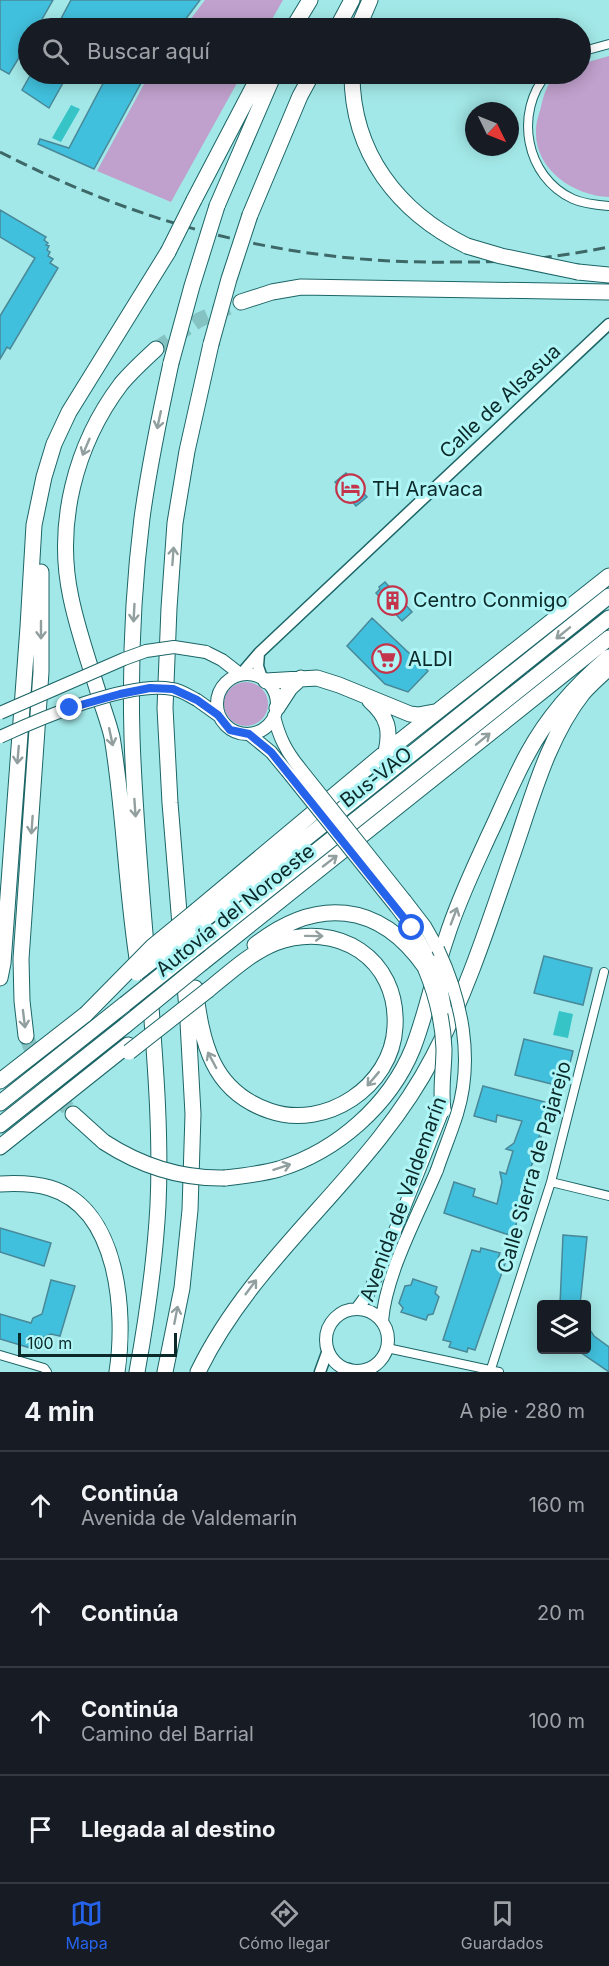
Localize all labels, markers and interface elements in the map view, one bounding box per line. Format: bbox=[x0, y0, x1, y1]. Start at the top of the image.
search box bbox=[18, 18, 591, 84]
icon: search bbox=[39, 35, 72, 68]
text: Buscar aquí bbox=[87, 38, 210, 64]
north arrow bbox=[465, 102, 519, 156]
street label: Calle de Alsasua bbox=[435, 339, 565, 463]
one-way arrow bbox=[153, 410, 164, 429]
one-way arrow bbox=[80, 437, 91, 455]
hotel icon: TH Aravaca bbox=[335, 473, 367, 505]
place label: TH Aravaca bbox=[372, 477, 483, 501]
one-way arrow bbox=[167, 547, 178, 567]
building icon: Centro Conmigo bbox=[376, 584, 408, 616]
place label: Centro Conmigo bbox=[413, 588, 567, 612]
one-way arrow bbox=[128, 603, 139, 623]
one-way arrow bbox=[35, 620, 47, 640]
one-way arrow bbox=[556, 626, 572, 639]
supermarket icon: ALDI bbox=[371, 643, 403, 675]
place label: ALDI bbox=[408, 647, 453, 671]
route end bbox=[56, 694, 82, 720]
one-way arrow bbox=[106, 727, 117, 747]
one-way arrow bbox=[474, 733, 490, 746]
street label: Bus-VAO bbox=[335, 742, 417, 812]
one-way arrow bbox=[12, 745, 23, 765]
one-way arrow bbox=[130, 798, 141, 818]
one-way arrow bbox=[26, 814, 37, 834]
street label: Autovía del Noroeste bbox=[151, 839, 319, 981]
one-way arrow bbox=[322, 854, 338, 867]
one-way arrow bbox=[450, 907, 461, 925]
route start bbox=[398, 914, 424, 940]
one-way arrow bbox=[303, 930, 323, 942]
one-way arrow bbox=[19, 1009, 30, 1029]
one-way arrow bbox=[205, 1052, 217, 1070]
street label: Calle Sierra de Pajarejo bbox=[492, 1058, 576, 1276]
one-way arrow bbox=[366, 1071, 379, 1087]
street label: Avenida de Valdemarín bbox=[355, 1093, 451, 1305]
one-way arrow bbox=[272, 1161, 291, 1172]
one-way arrow bbox=[245, 1279, 258, 1295]
map controls bbox=[537, 1300, 591, 1354]
button: layers bbox=[537, 1300, 591, 1354]
one-way arrow bbox=[171, 1305, 183, 1324]
scale bar bbox=[18, 1330, 177, 1358]
text: 100 m bbox=[27, 1333, 72, 1353]
text: 4 min bbox=[24, 1396, 95, 1427]
text: A pie · 280 m bbox=[459, 1399, 585, 1423]
text: Continúa bbox=[81, 1480, 179, 1506]
icon: ahead bbox=[24, 1489, 57, 1522]
text: 160 m bbox=[529, 1493, 585, 1517]
text: Avenida de Valdemarín bbox=[81, 1506, 297, 1530]
icon: ahead bbox=[24, 1597, 57, 1630]
text: Continúa bbox=[81, 1600, 179, 1626]
text: 20 m bbox=[537, 1601, 585, 1625]
text: Continúa bbox=[81, 1696, 179, 1722]
icon: ahead bbox=[24, 1705, 57, 1738]
text: 100 m bbox=[528, 1709, 585, 1733]
text: Camino del Barrial bbox=[81, 1722, 254, 1746]
icon: arrive bbox=[24, 1813, 57, 1846]
text: Llegada al destino bbox=[81, 1816, 275, 1842]
tab: Mapa bbox=[65, 1897, 108, 1953]
tab: Cómo llegar bbox=[239, 1897, 330, 1953]
tab: Guardados bbox=[461, 1897, 544, 1953]

